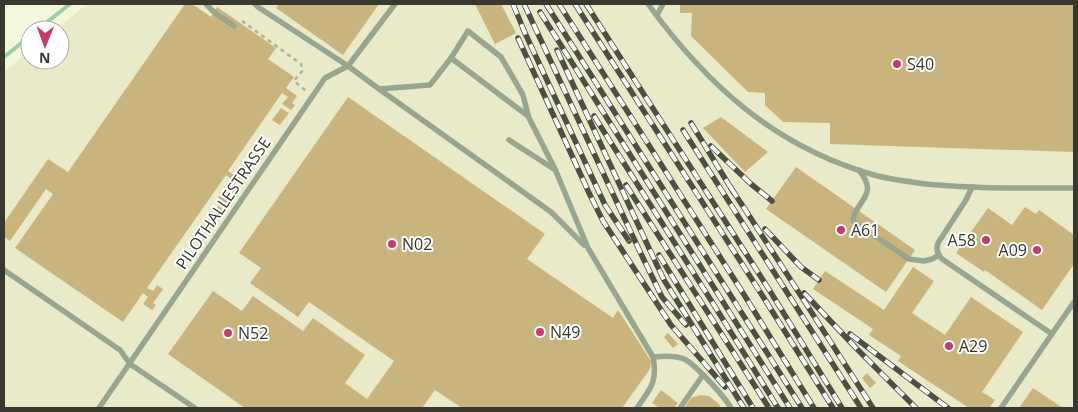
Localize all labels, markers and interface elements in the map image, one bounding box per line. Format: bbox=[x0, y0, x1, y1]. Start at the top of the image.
north arrow bbox=[20, 20, 70, 70]
text: N bbox=[39, 49, 51, 68]
place label: S40 bbox=[907, 53, 934, 75]
marker: S40 bbox=[891, 58, 903, 70]
street label: PILOTHALLESTRASSE bbox=[170, 133, 276, 273]
place label: A61 bbox=[851, 219, 879, 241]
marker: A61 bbox=[835, 224, 847, 236]
place label: A58 bbox=[948, 229, 976, 251]
place label: N02 bbox=[402, 233, 432, 255]
marker: A58 bbox=[980, 234, 992, 246]
marker: N02 bbox=[386, 238, 398, 250]
place label: A09 bbox=[999, 239, 1027, 261]
marker: A09 bbox=[1031, 244, 1043, 256]
place label: N49 bbox=[550, 321, 580, 343]
place label: N52 bbox=[238, 322, 268, 344]
marker: N49 bbox=[534, 326, 546, 338]
marker: N52 bbox=[222, 327, 234, 339]
place label: A29 bbox=[959, 335, 987, 357]
marker: A29 bbox=[943, 340, 955, 352]

